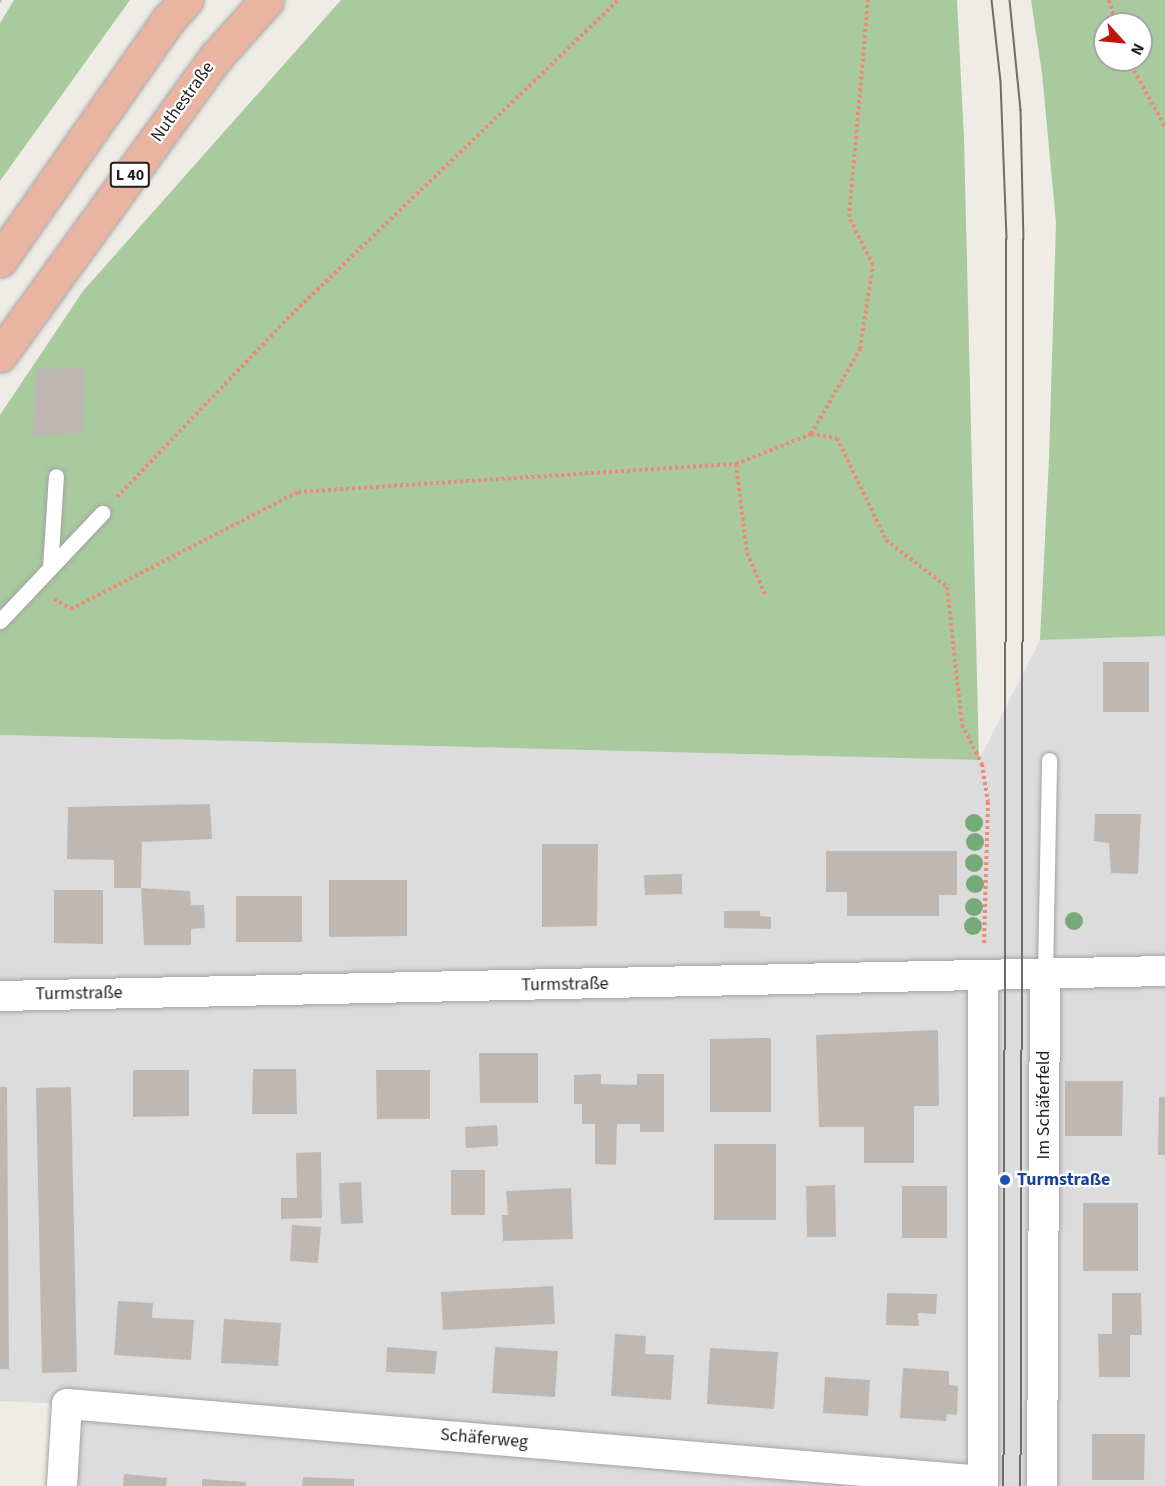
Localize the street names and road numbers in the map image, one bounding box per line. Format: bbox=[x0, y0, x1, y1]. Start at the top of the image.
street label: Nuthestraße bbox=[147, 58, 219, 146]
road number: L 40 bbox=[109, 162, 151, 188]
street label: Turmstraße bbox=[521, 973, 609, 997]
street label: Turmstraße bbox=[35, 982, 123, 1006]
street label: Im Schäferfeld bbox=[1033, 1051, 1055, 1159]
street label: Schäferweg bbox=[439, 1424, 529, 1454]

